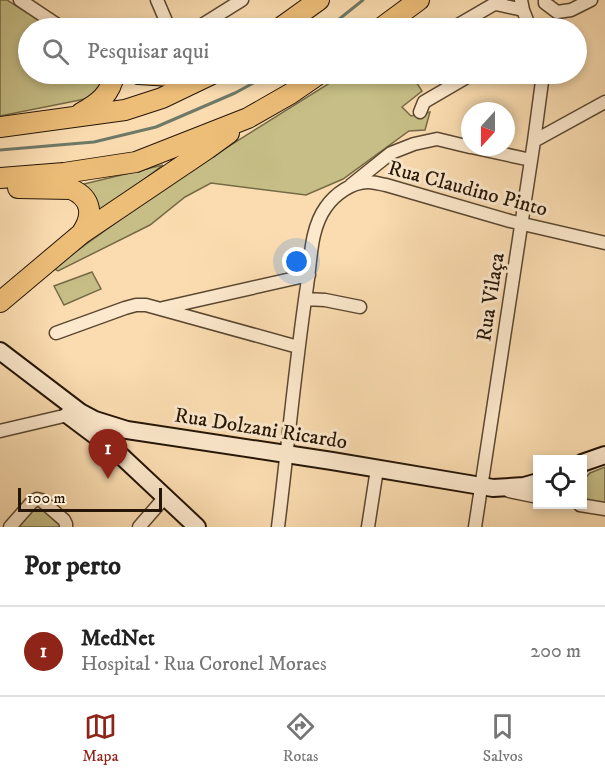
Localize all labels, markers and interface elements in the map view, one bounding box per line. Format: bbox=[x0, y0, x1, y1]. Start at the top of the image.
search box bbox=[18, 18, 587, 84]
icon: search bbox=[39, 35, 72, 68]
text: Pesquisar aqui bbox=[87, 38, 209, 65]
north arrow bbox=[461, 102, 515, 156]
street label: Rua Claudino Pinto bbox=[385, 155, 550, 223]
your location bbox=[282, 247, 311, 276]
street label: Rua Vilaça bbox=[471, 251, 511, 343]
street label: Rua Dolzani Ricardo bbox=[173, 403, 349, 455]
pin: 1 bbox=[88, 430, 128, 479]
map controls bbox=[533, 455, 587, 509]
button: locate bbox=[533, 455, 587, 509]
scale bar bbox=[18, 485, 162, 513]
text: 100 m bbox=[27, 488, 66, 508]
text: Por perto bbox=[24, 550, 121, 583]
text: MedNet bbox=[81, 625, 155, 652]
text: 1 bbox=[40, 639, 47, 664]
text: 200 m bbox=[530, 639, 581, 664]
text: Hospital · Rua Coronel Moraes bbox=[81, 652, 327, 677]
tab: Mapa bbox=[82, 710, 118, 766]
tab: Rotas bbox=[283, 710, 318, 766]
tab: Salvos bbox=[483, 710, 523, 766]

